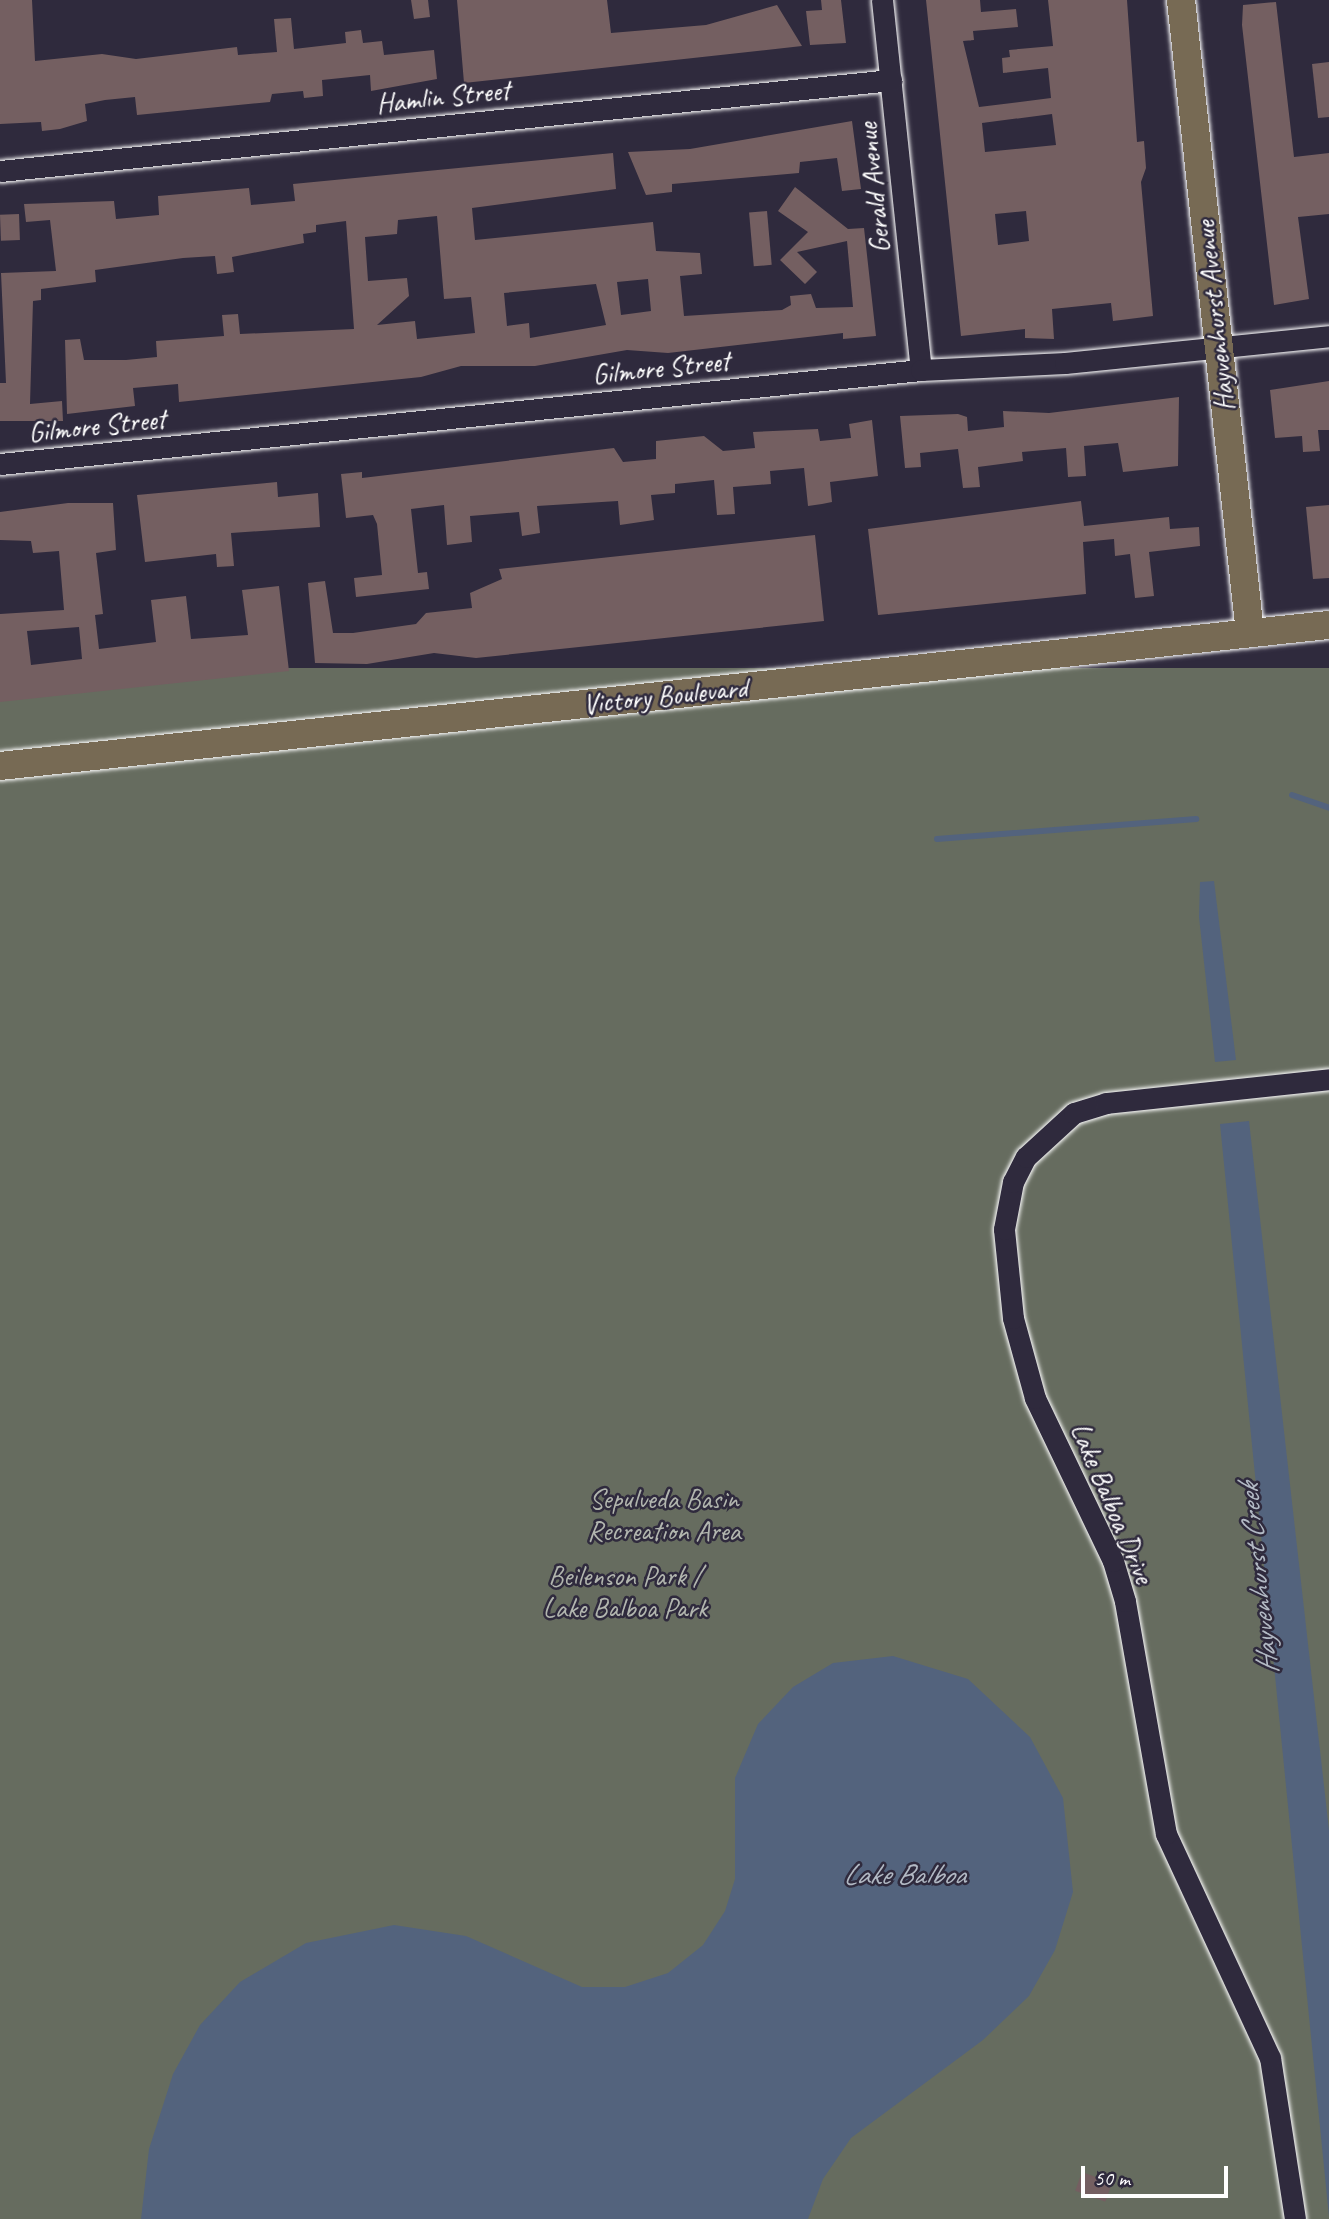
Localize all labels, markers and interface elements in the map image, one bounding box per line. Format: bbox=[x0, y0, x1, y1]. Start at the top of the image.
street label: Hamlin Street bbox=[375, 73, 511, 121]
street label: Gerald Avenue bbox=[850, 121, 898, 255]
street label: Hayvenhurst Avenue bbox=[1188, 219, 1242, 413]
street label: Gilmore Street bbox=[591, 344, 731, 392]
street label: Gilmore Street bbox=[27, 402, 167, 450]
street label: Victory Boulevard bbox=[581, 671, 749, 721]
street label: Lake Balboa Drive bbox=[1063, 1417, 1161, 1589]
park label: Sepulveda Basin Recreation Area bbox=[588, 1482, 740, 1548]
water label: Hayvenhurst Creek bbox=[1230, 1482, 1286, 1676]
park label: Beilenson Park / Lake Balboa Park bbox=[542, 1559, 708, 1625]
water label: Lake Balboa bbox=[842, 1856, 966, 1892]
scale bar bbox=[1084, 2152, 1231, 2196]
text: 50 m bbox=[1094, 2165, 1130, 2191]

